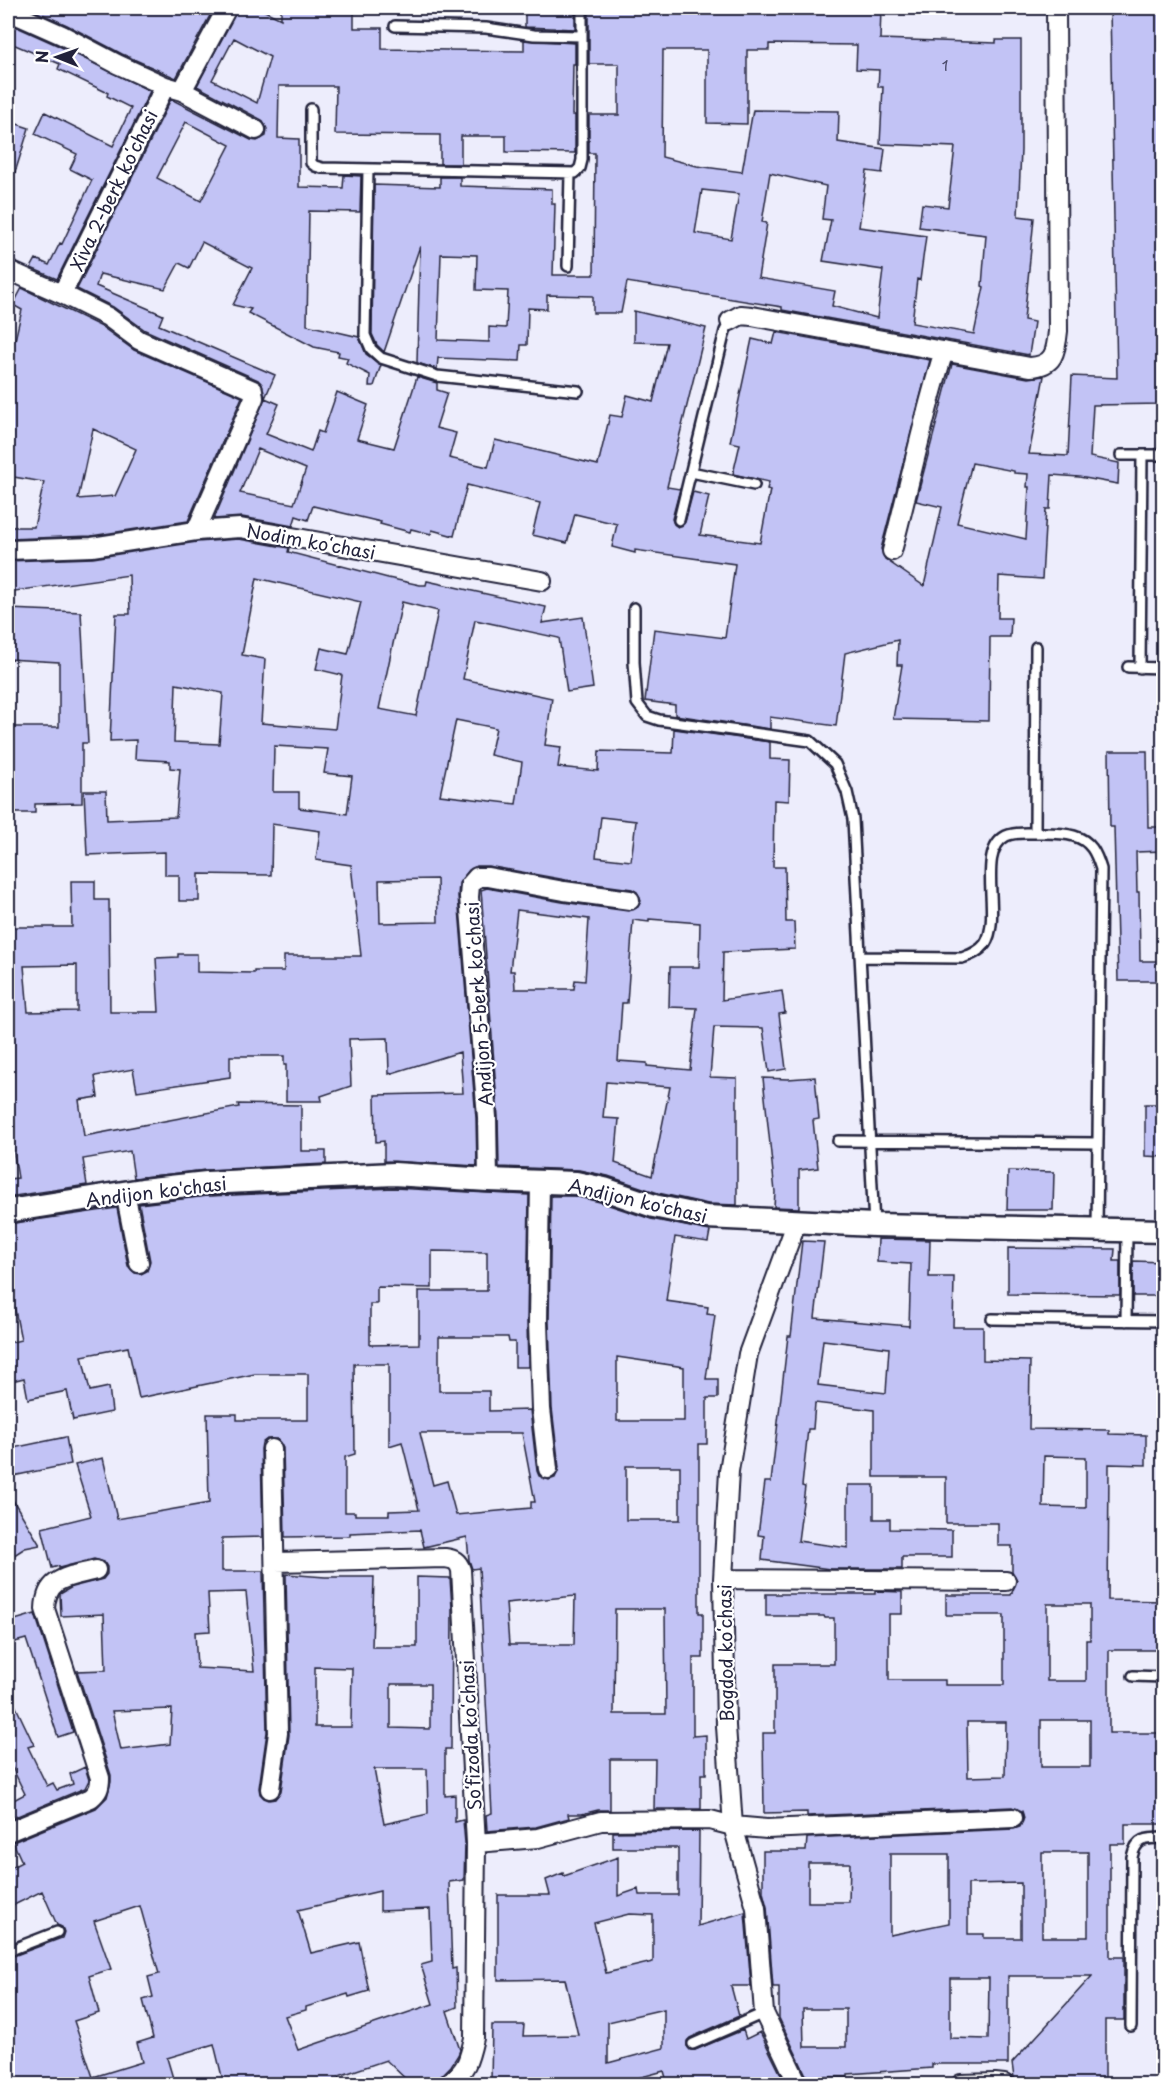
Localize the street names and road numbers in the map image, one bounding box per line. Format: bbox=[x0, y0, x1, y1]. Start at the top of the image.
street label: Xiva 2-berk koʻchasi bbox=[62, 105, 164, 275]
street label: Nodim koʻchasi bbox=[244, 516, 378, 566]
street label: Аndijon 5-berk koʻchasi bbox=[457, 901, 499, 1107]
street label: Andijon ko'chasi bbox=[84, 1169, 228, 1213]
street label: Andijon ko'chasi bbox=[566, 1171, 710, 1229]
street label: Bogdod koʻchasi bbox=[710, 1584, 740, 1722]
street label: Soʻfizoda koʻchasi bbox=[453, 1659, 487, 1811]

